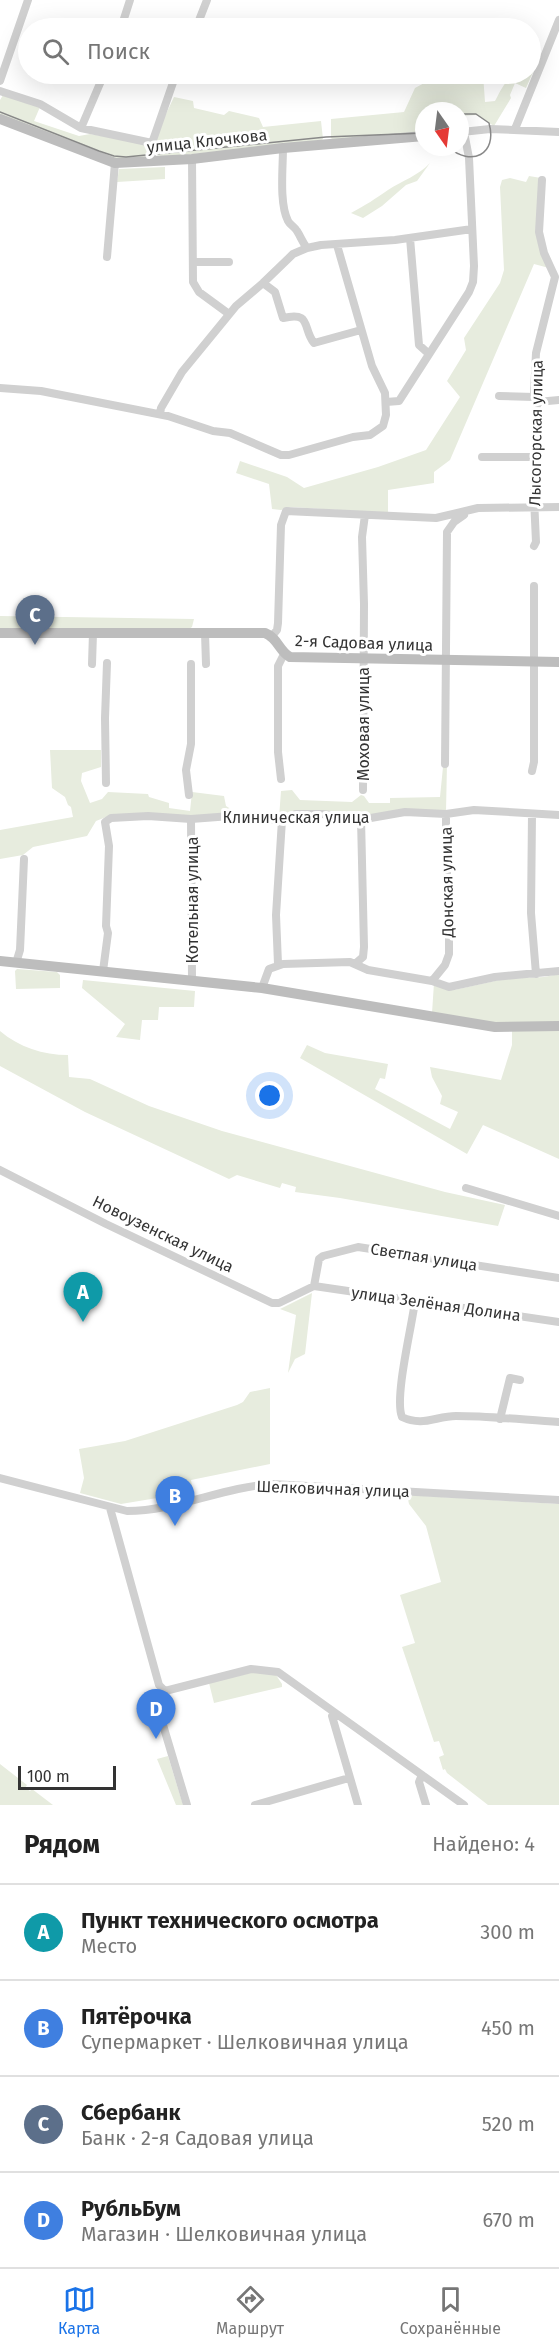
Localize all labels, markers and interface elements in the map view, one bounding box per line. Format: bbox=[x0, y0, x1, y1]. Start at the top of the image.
search box bbox=[18, 18, 541, 84]
icon: search bbox=[39, 35, 72, 68]
text: Поиск bbox=[87, 38, 150, 65]
north arrow bbox=[415, 102, 469, 156]
street label: улица Клочкова bbox=[146, 125, 268, 157]
street label: Лысогорская улица bbox=[525, 360, 547, 506]
pin: C bbox=[15, 596, 54, 645]
street label: 2-я Садовая улица bbox=[295, 631, 433, 655]
street label: Моховая улица bbox=[354, 667, 373, 781]
street label: Клиническая улица bbox=[223, 808, 369, 827]
street label: Донская улица bbox=[437, 827, 457, 938]
street label: Котельная улица bbox=[183, 837, 202, 963]
your location bbox=[255, 1081, 284, 1110]
street label: Новоузенская улица bbox=[89, 1192, 237, 1276]
street label: Светлая улица bbox=[369, 1239, 479, 1275]
pin: A bbox=[64, 1272, 103, 1322]
street label: улица Зелёная Долина bbox=[350, 1283, 522, 1325]
pin: B bbox=[156, 1476, 195, 1526]
street label: Шелковичная улица bbox=[256, 1477, 410, 1501]
pin: D bbox=[136, 1690, 176, 1739]
scale bar bbox=[18, 1763, 116, 1790]
text: 100 m bbox=[27, 1767, 70, 1786]
text: Рядом bbox=[24, 1829, 100, 1860]
text: Найдено: 4 bbox=[432, 1832, 535, 1856]
text: Пункт технического осмотра bbox=[81, 1907, 379, 1934]
text: A bbox=[38, 1920, 49, 1944]
text: 300 m bbox=[480, 1920, 535, 1944]
text: Место bbox=[81, 1934, 137, 1958]
text: Пятёрочка bbox=[81, 2003, 192, 2030]
text: B bbox=[37, 2016, 50, 2040]
text: 450 m bbox=[481, 2016, 535, 2040]
text: Супермаркет · Шелковичная улица bbox=[81, 2030, 409, 2054]
text: Сбербанк bbox=[81, 2099, 181, 2126]
text: C bbox=[38, 2112, 49, 2136]
text: 520 m bbox=[482, 2112, 535, 2136]
text: Банк · 2-я Садовая улица bbox=[81, 2126, 314, 2150]
text: РубльБум bbox=[81, 2195, 181, 2222]
text: D bbox=[37, 2208, 50, 2232]
text: 670 m bbox=[483, 2208, 535, 2232]
text: Магазин · Шелковичная улица bbox=[81, 2222, 367, 2246]
tab: Карта bbox=[58, 2283, 100, 2338]
tab: Маршрут bbox=[216, 2283, 284, 2338]
tab: Сохранённые bbox=[400, 2283, 501, 2338]

